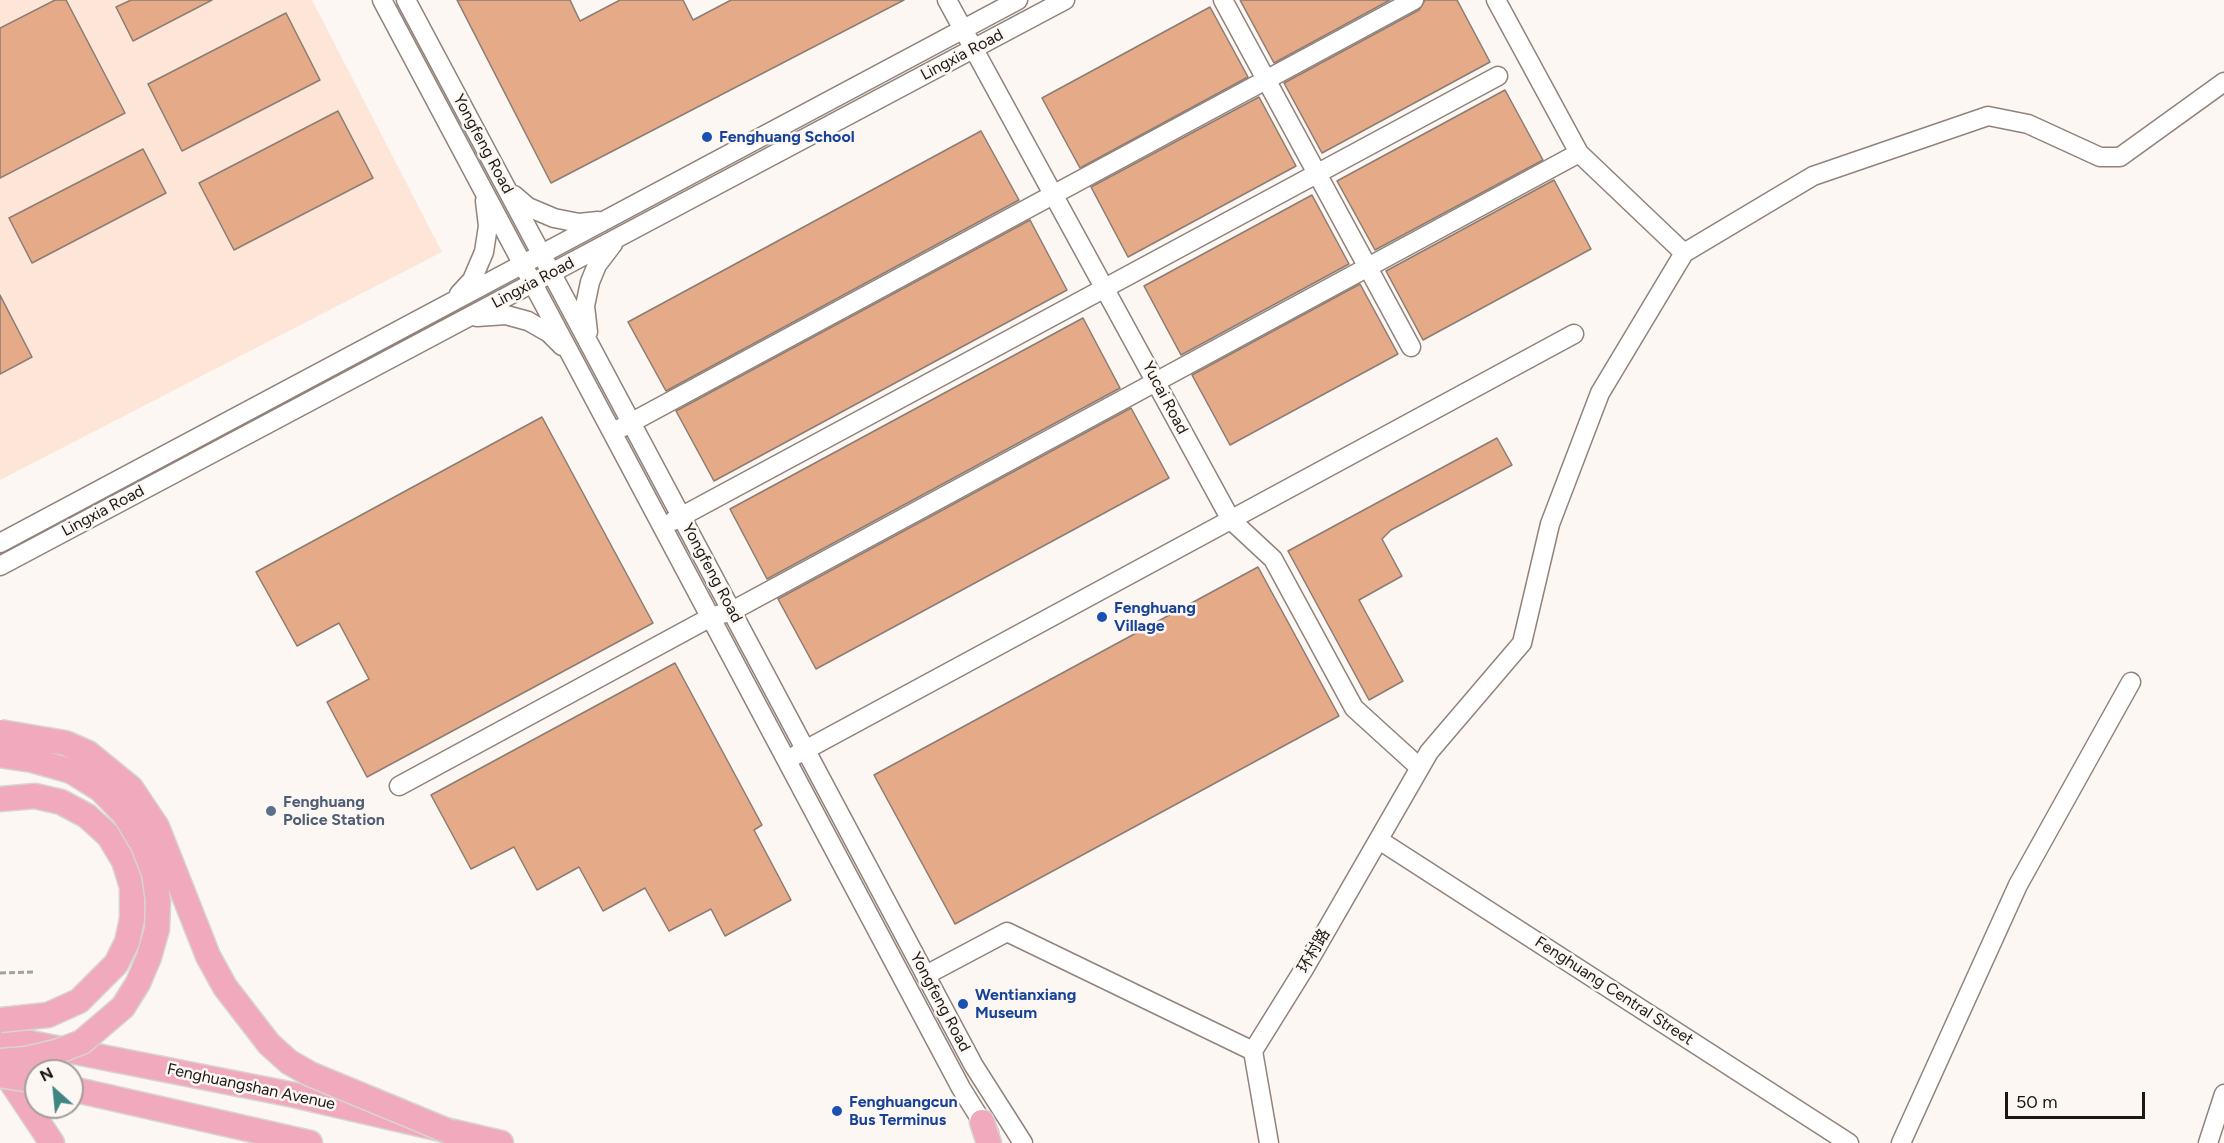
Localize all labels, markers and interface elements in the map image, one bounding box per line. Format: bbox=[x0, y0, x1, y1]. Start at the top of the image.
street label: Lingxia Road bbox=[917, 25, 1007, 85]
street label: Yongfeng Road bbox=[449, 91, 517, 197]
place label: Fenghuang School bbox=[719, 127, 855, 147]
marker: Fenghuang School bbox=[700, 130, 714, 144]
street label: Lingxia Road bbox=[488, 253, 578, 313]
street label: Yucai Road bbox=[1138, 358, 1192, 438]
street label: Lingxia Road bbox=[58, 481, 148, 541]
street label: Yongfeng Road bbox=[678, 520, 746, 626]
place label: Fenghuang Village bbox=[1114, 598, 1196, 636]
marker: Fenghuang Village bbox=[1095, 610, 1109, 624]
place label: Fenghuang Police Station bbox=[283, 792, 385, 830]
marker: Fenghuang Police Station bbox=[264, 804, 278, 818]
street label: 环村路 bbox=[1294, 925, 1334, 977]
street label: Fenghuang Central Street bbox=[1531, 933, 1697, 1049]
street label: Yongfeng Road bbox=[906, 949, 974, 1055]
place label: Wentianxiang Museum bbox=[975, 985, 1076, 1023]
marker: Wentianxiang Museum bbox=[956, 997, 970, 1011]
north arrow bbox=[24, 1059, 84, 1119]
street label: Fenghuangshan Avenue bbox=[165, 1060, 337, 1114]
text: N bbox=[37, 1063, 56, 1086]
scale bar bbox=[2008, 1080, 2148, 1118]
text: 50 m bbox=[2016, 1091, 2058, 1113]
place label: Fenghuangcun Bus Terminus bbox=[849, 1092, 958, 1130]
marker: Fenghuangcun Bus Terminus bbox=[830, 1104, 844, 1118]

